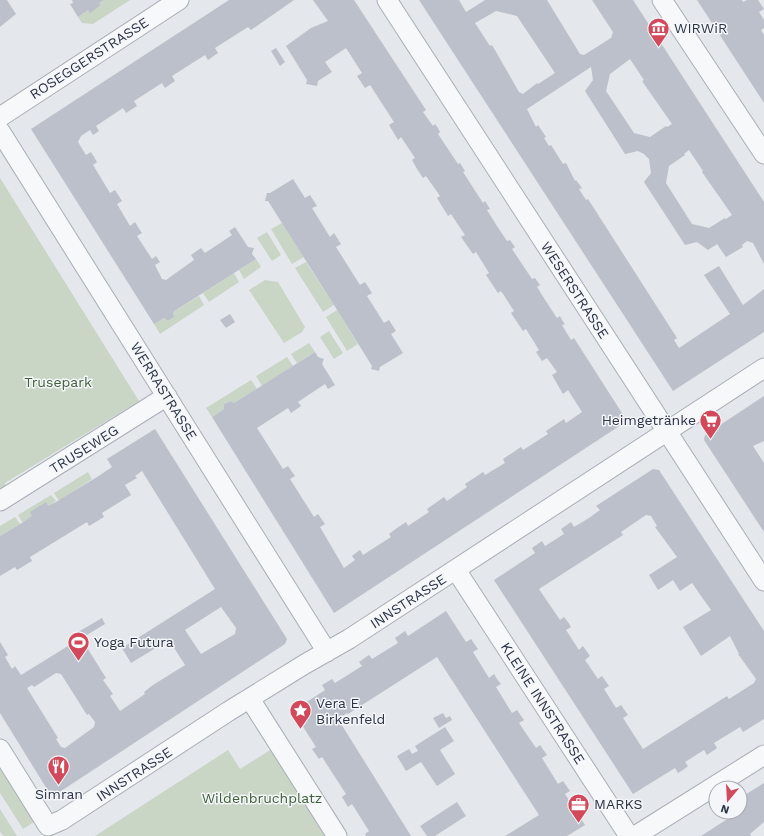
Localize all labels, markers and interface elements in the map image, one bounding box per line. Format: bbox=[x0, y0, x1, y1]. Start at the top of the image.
street label: ROSEGGERSTRASSE bbox=[27, 14, 151, 102]
museum icon: WIRWiR bbox=[646, 15, 672, 48]
place label: WIRWiR bbox=[674, 20, 727, 36]
street label: WESERSTRASSE bbox=[538, 239, 612, 341]
street label: WERRASTRASSE bbox=[127, 339, 201, 443]
park label: Trusepark bbox=[24, 374, 92, 390]
supermarket icon: Heimgetränke bbox=[698, 407, 724, 440]
place label: Heimgetränke bbox=[602, 412, 696, 428]
street label: TRUSEWEG bbox=[47, 422, 121, 476]
street label: INNSTRASSE bbox=[367, 571, 449, 631]
sports icon: Yoga Futura bbox=[66, 629, 92, 662]
place label: Yoga Futura bbox=[94, 634, 174, 650]
street label: KLEINE INNSTRASSE bbox=[498, 639, 588, 767]
place label: Vera E. Birkenfeld bbox=[316, 695, 385, 727]
place icon: Vera E. Birkenfeld bbox=[288, 698, 314, 731]
street label: INNSTRASSE bbox=[93, 744, 175, 804]
restaurant icon: Simran bbox=[46, 753, 72, 786]
north arrow bbox=[708, 780, 748, 820]
place label: Simran bbox=[35, 786, 83, 802]
park label: Wildenbruchplatz bbox=[202, 790, 322, 806]
office icon: MARKS bbox=[565, 791, 591, 824]
place label: MARKS bbox=[594, 796, 642, 812]
text: N bbox=[719, 802, 731, 816]

